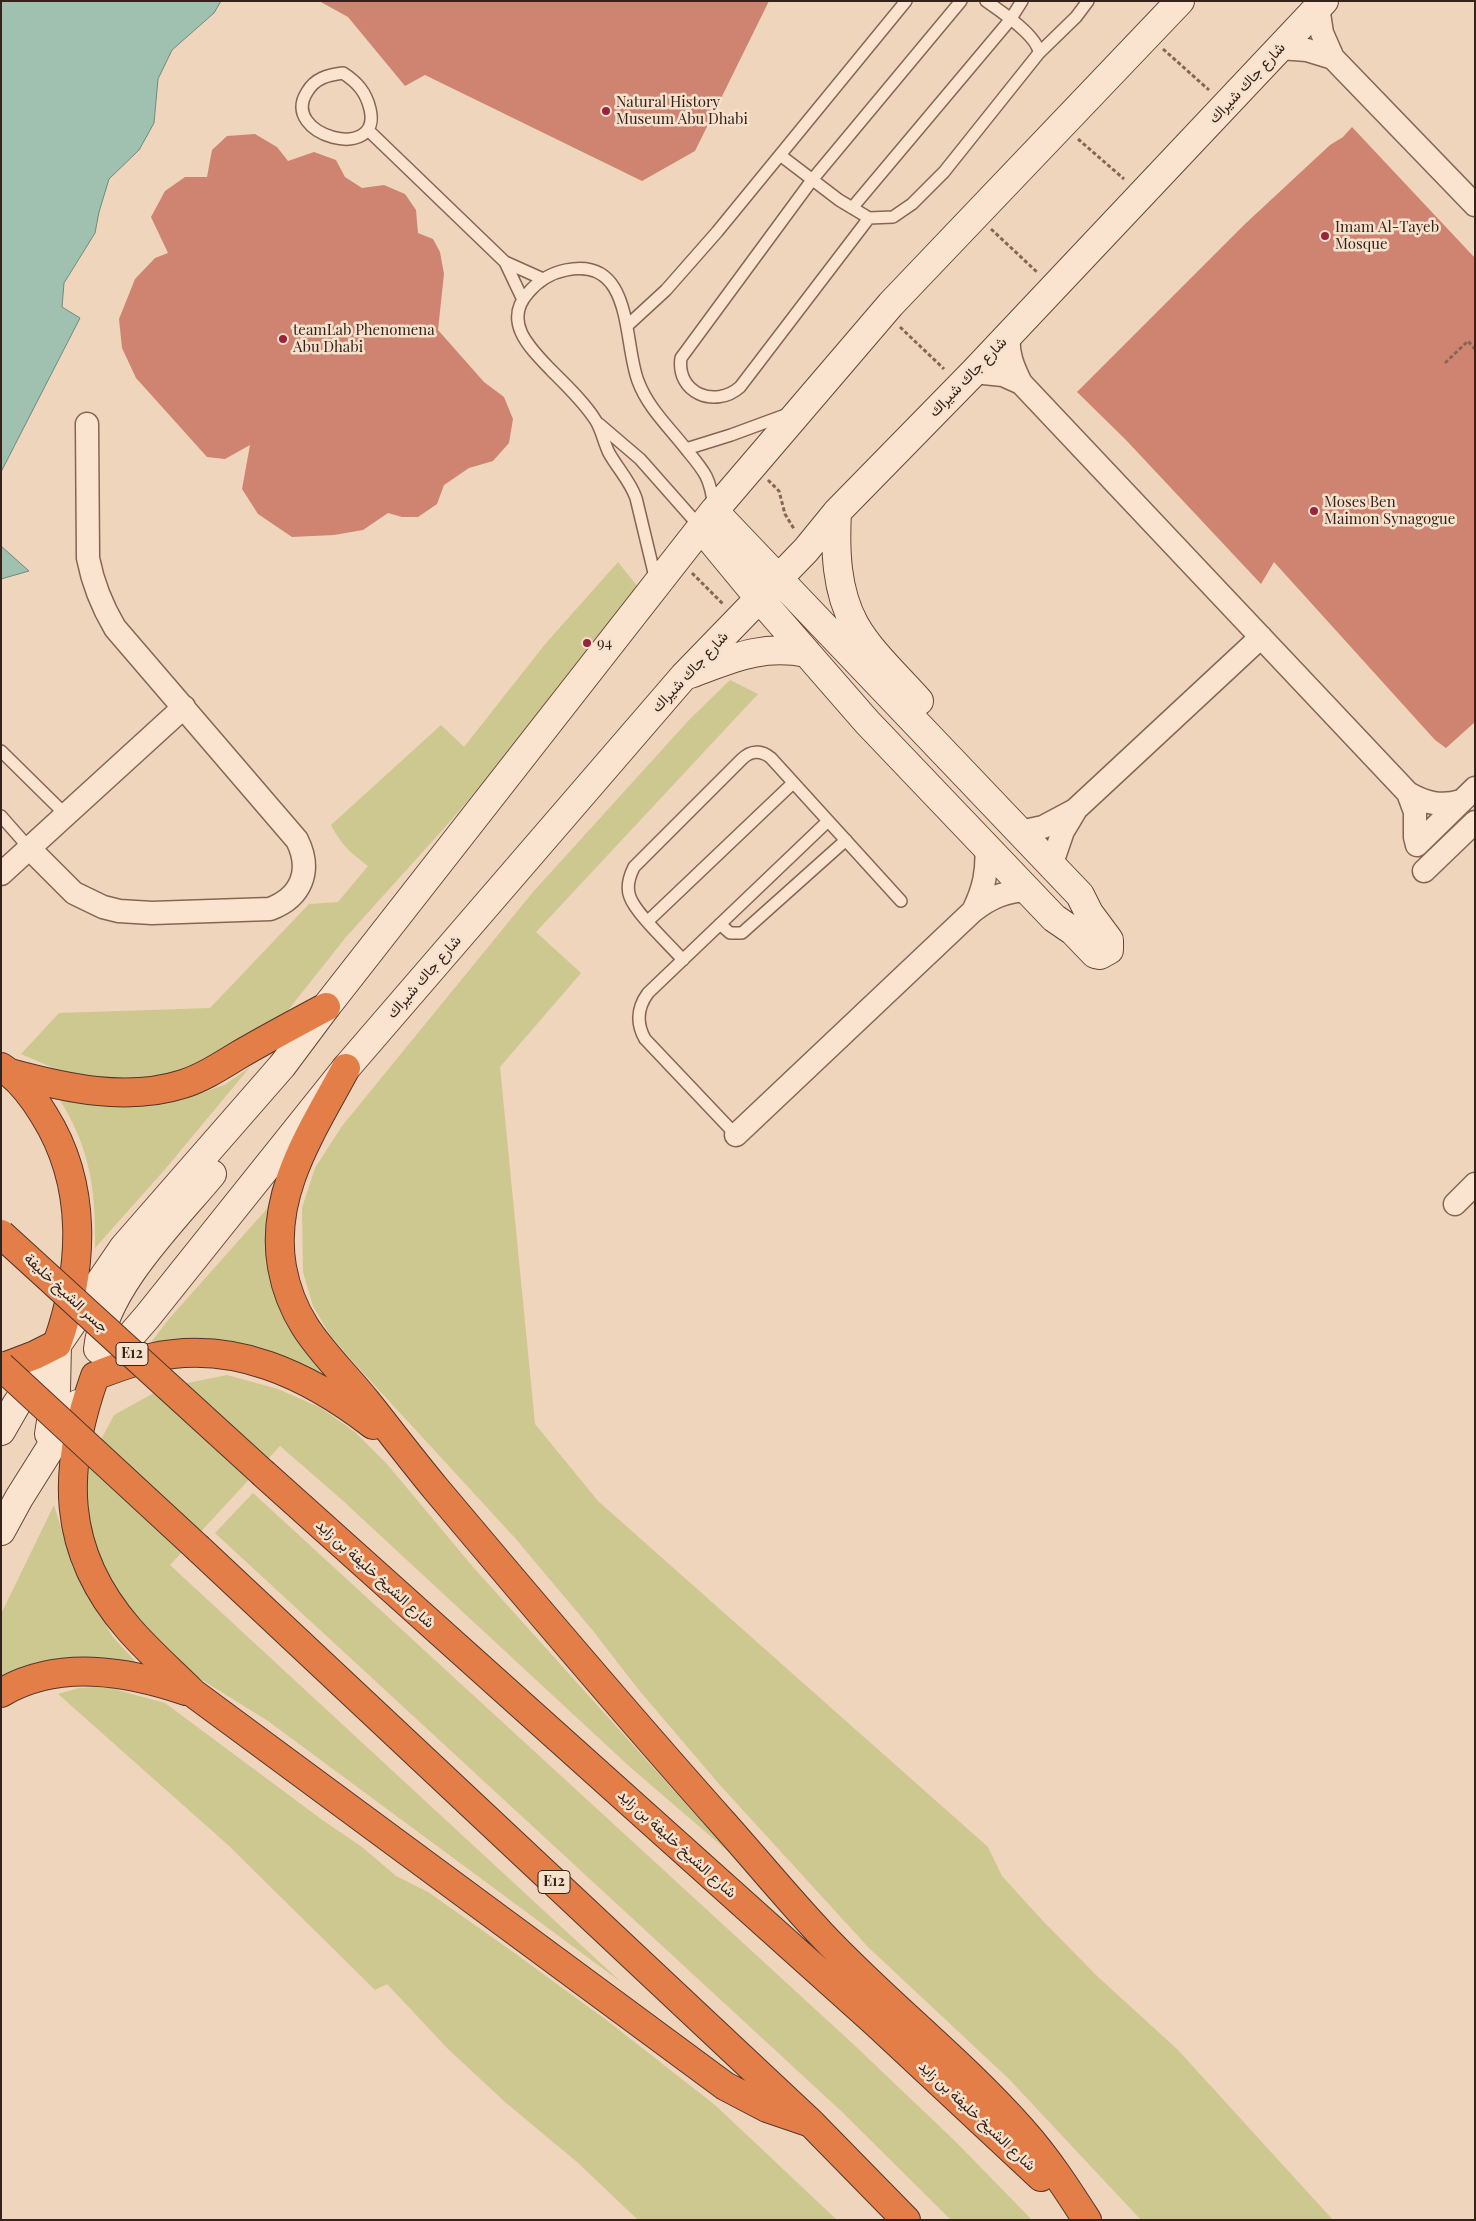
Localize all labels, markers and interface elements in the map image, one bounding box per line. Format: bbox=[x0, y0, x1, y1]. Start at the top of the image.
street label: شارع جاك شيراك bbox=[1205, 39, 1289, 127]
place label: Natural History Museum Abu Dhabi bbox=[616, 93, 748, 128]
marker: Natural History Museum Abu Dhabi bbox=[600, 105, 612, 117]
place label: Imam Al-Tayeb Mosque bbox=[1335, 218, 1439, 253]
marker: Imam Al-Tayeb Mosque bbox=[1319, 230, 1331, 242]
place label: teamLab Phenomena Abu Dhabi bbox=[293, 321, 435, 356]
marker: teamLab Phenomena Abu Dhabi bbox=[277, 333, 289, 345]
street label: شارع جاك شيراك bbox=[925, 333, 1011, 421]
place label: Moses Ben Maimon Synagogue bbox=[1324, 493, 1455, 528]
marker: Moses Ben Maimon Synagogue bbox=[1308, 505, 1320, 517]
street label: شارع جاك شيراك bbox=[648, 628, 732, 716]
place label: 94 bbox=[597, 634, 612, 652]
marker: 94 bbox=[581, 637, 593, 649]
street label: شارع جاك شيراك bbox=[383, 932, 465, 1022]
street label: جسر الشيخ خليفة bbox=[20, 1249, 112, 1337]
road number: E12 bbox=[116, 1342, 148, 1366]
street label: شارع الشيخ خليفة بن زايد bbox=[312, 1516, 438, 1632]
street label: شارع الشيخ خليفة بن زايد bbox=[614, 1786, 740, 1902]
road number: E12 bbox=[538, 1870, 570, 1894]
street label: شارع الشيخ خليفة بن زايد bbox=[915, 2057, 1039, 2175]

